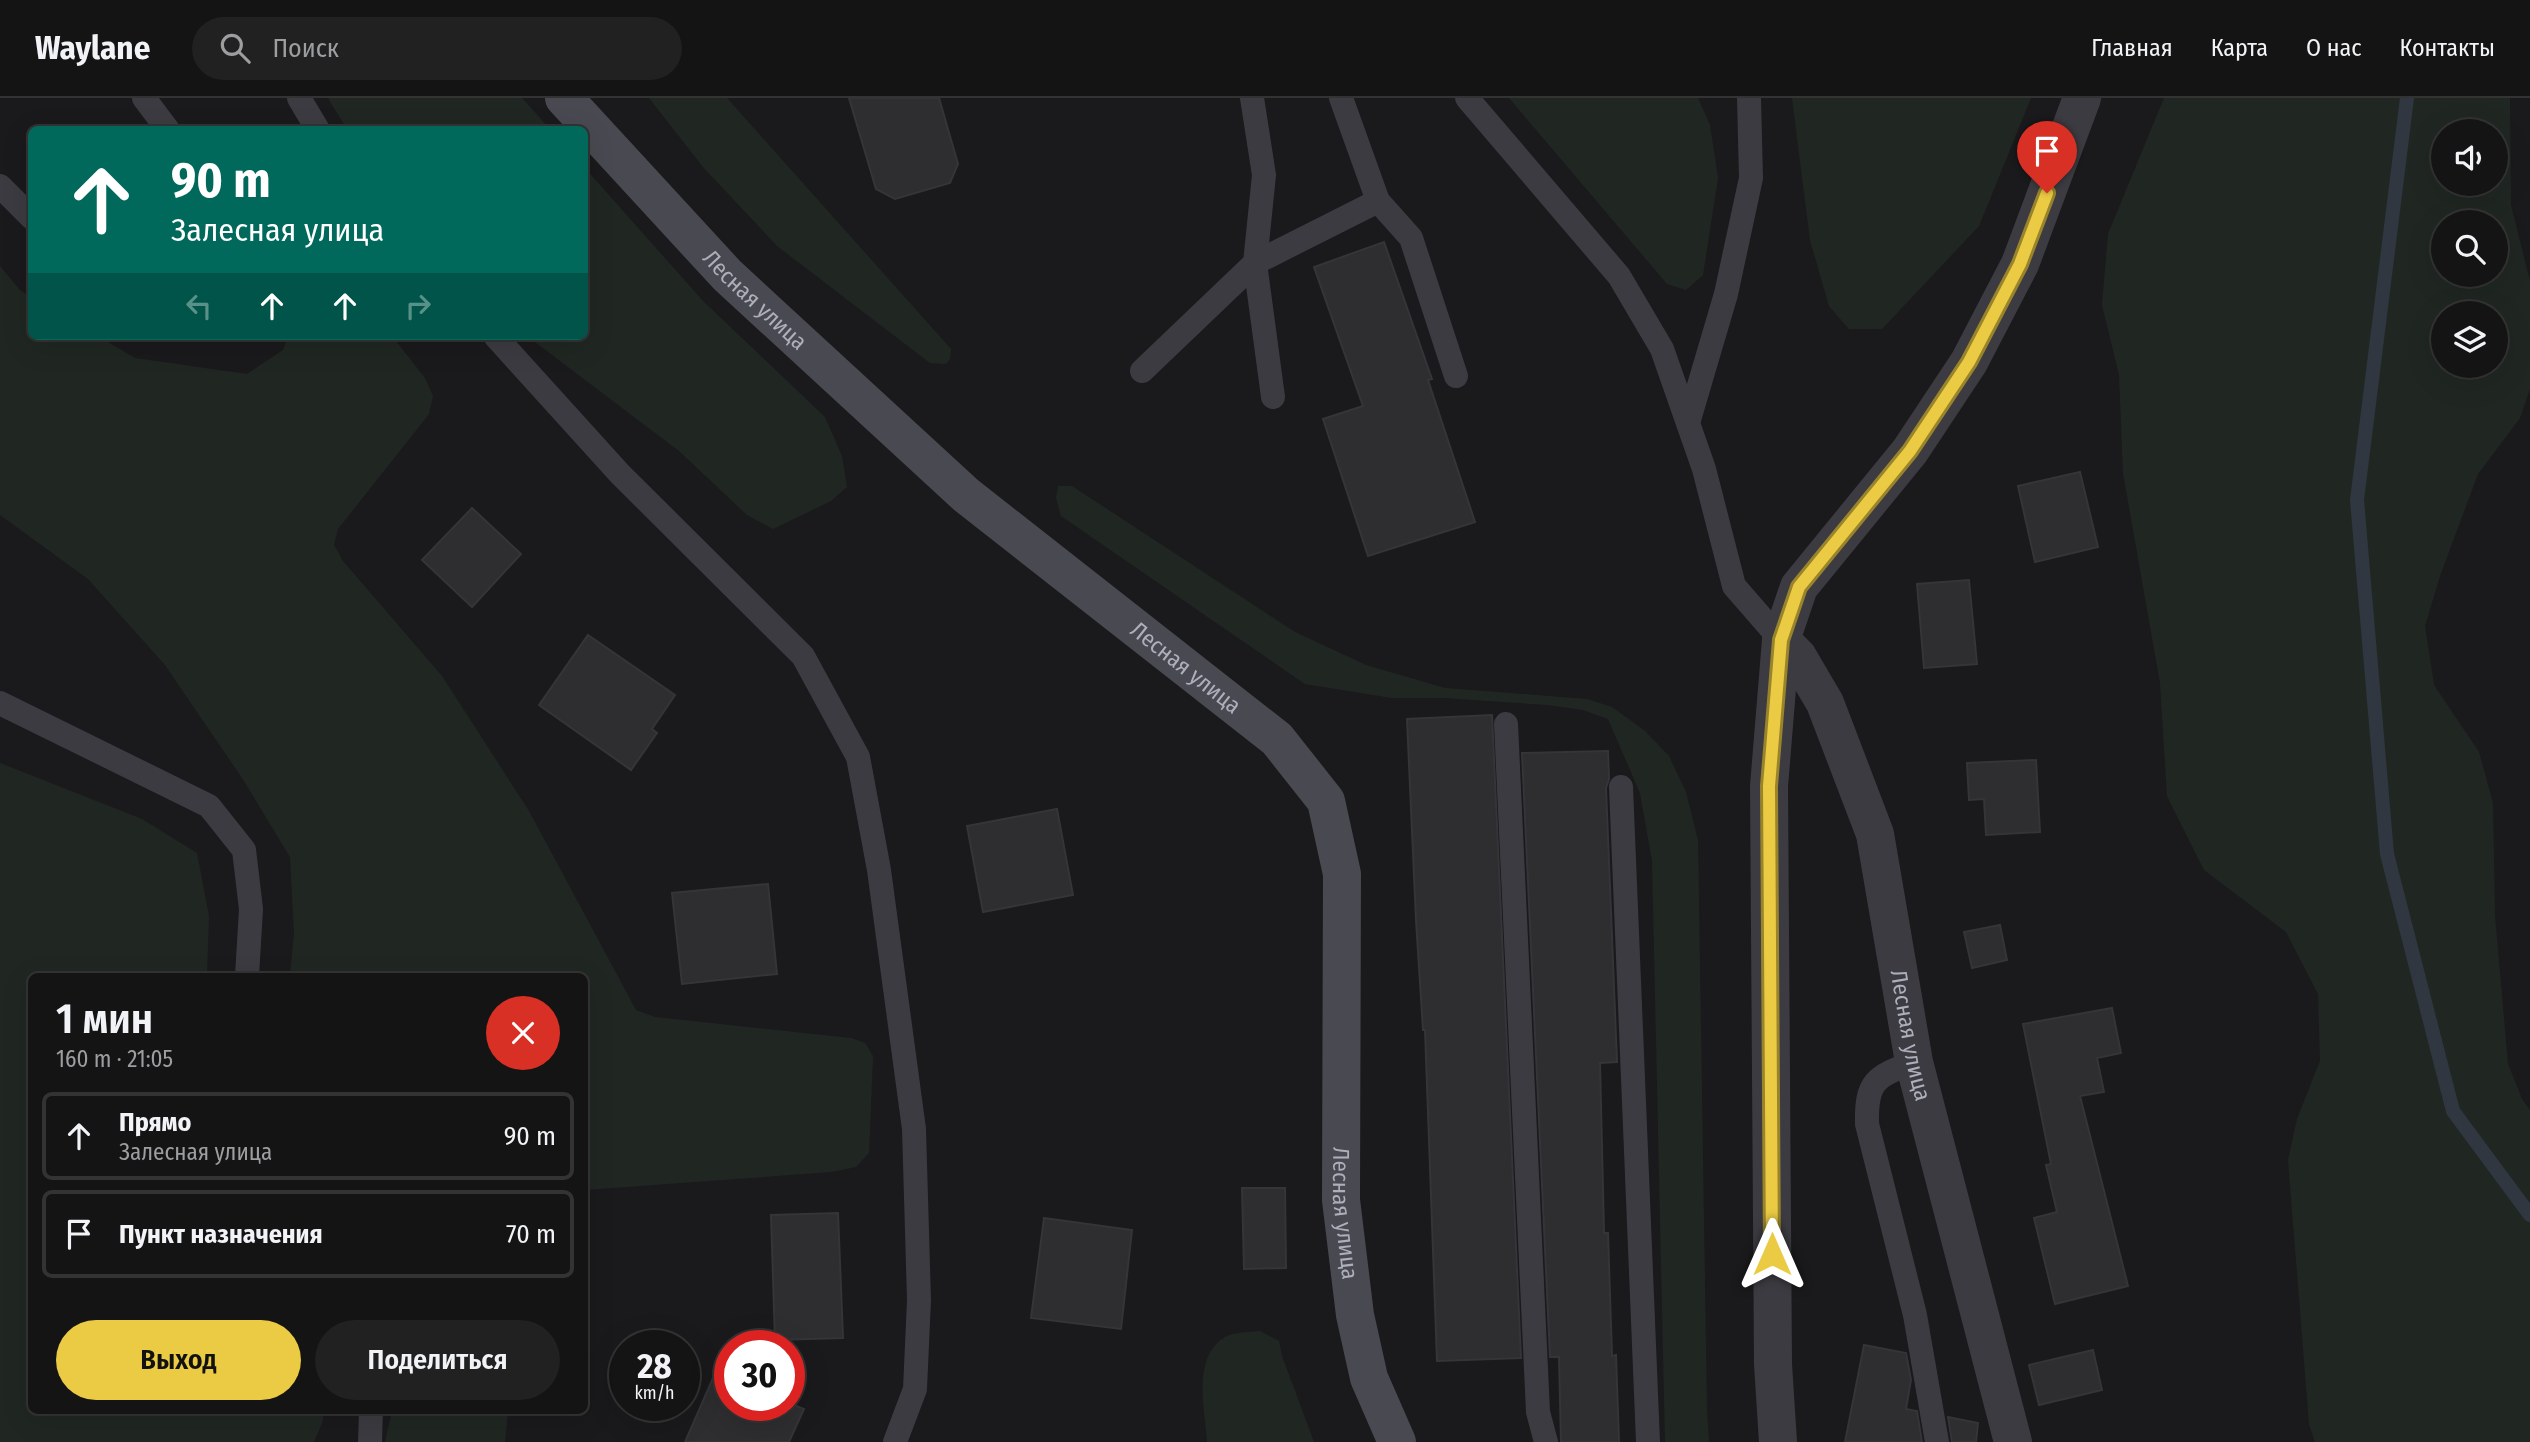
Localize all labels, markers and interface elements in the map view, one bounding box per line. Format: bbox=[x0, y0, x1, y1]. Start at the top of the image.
search box bbox=[192, 17, 682, 80]
text: Waylane bbox=[35, 28, 150, 68]
icon: search bbox=[216, 29, 254, 67]
text: Поиск bbox=[272, 33, 339, 64]
text: Главная bbox=[2091, 34, 2173, 62]
text: Карта bbox=[2211, 34, 2268, 62]
text: О нас bbox=[2306, 34, 2361, 62]
text: Контакты bbox=[2399, 34, 2495, 62]
map controls bbox=[2431, 119, 2508, 378]
button: sound bbox=[2431, 119, 2508, 196]
pin bbox=[2017, 121, 2077, 193]
icon: arrive bbox=[2028, 132, 2066, 170]
text: 90 m bbox=[171, 151, 271, 210]
icon: ahead bbox=[56, 154, 147, 245]
button: search bbox=[2431, 210, 2508, 287]
text: Залесная улица bbox=[171, 211, 384, 249]
street label: Лесная улица bbox=[697, 244, 813, 356]
icon: left bbox=[180, 287, 218, 325]
icon: ahead bbox=[253, 287, 291, 325]
icon: ahead bbox=[326, 287, 364, 325]
icon: right bbox=[399, 287, 437, 325]
button: layers bbox=[2431, 301, 2508, 378]
street label: Лесная улица bbox=[1125, 616, 1247, 720]
street label: Лесная улица bbox=[1884, 968, 1938, 1104]
text: 1 мин bbox=[56, 994, 153, 1044]
button: close bbox=[486, 996, 560, 1070]
text: 160 m · 21:05 bbox=[56, 1045, 173, 1073]
text: Прямо bbox=[119, 1107, 191, 1138]
icon: ahead bbox=[60, 1117, 98, 1155]
text: 90 m bbox=[504, 1121, 556, 1152]
text: Залесная улица bbox=[119, 1138, 272, 1166]
street label: Лесная улица bbox=[1327, 1147, 1365, 1281]
icon: arrive bbox=[60, 1215, 98, 1253]
position arrow bbox=[1735, 1217, 1809, 1291]
text: Пункт назначения bbox=[119, 1219, 323, 1250]
text: 70 m bbox=[506, 1219, 556, 1250]
button: Выход bbox=[56, 1320, 301, 1400]
button: Поделиться bbox=[315, 1320, 560, 1400]
speed limit sign: 30 bbox=[714, 1330, 805, 1421]
text: 28 bbox=[637, 1345, 672, 1387]
text: km/h bbox=[634, 1382, 675, 1404]

